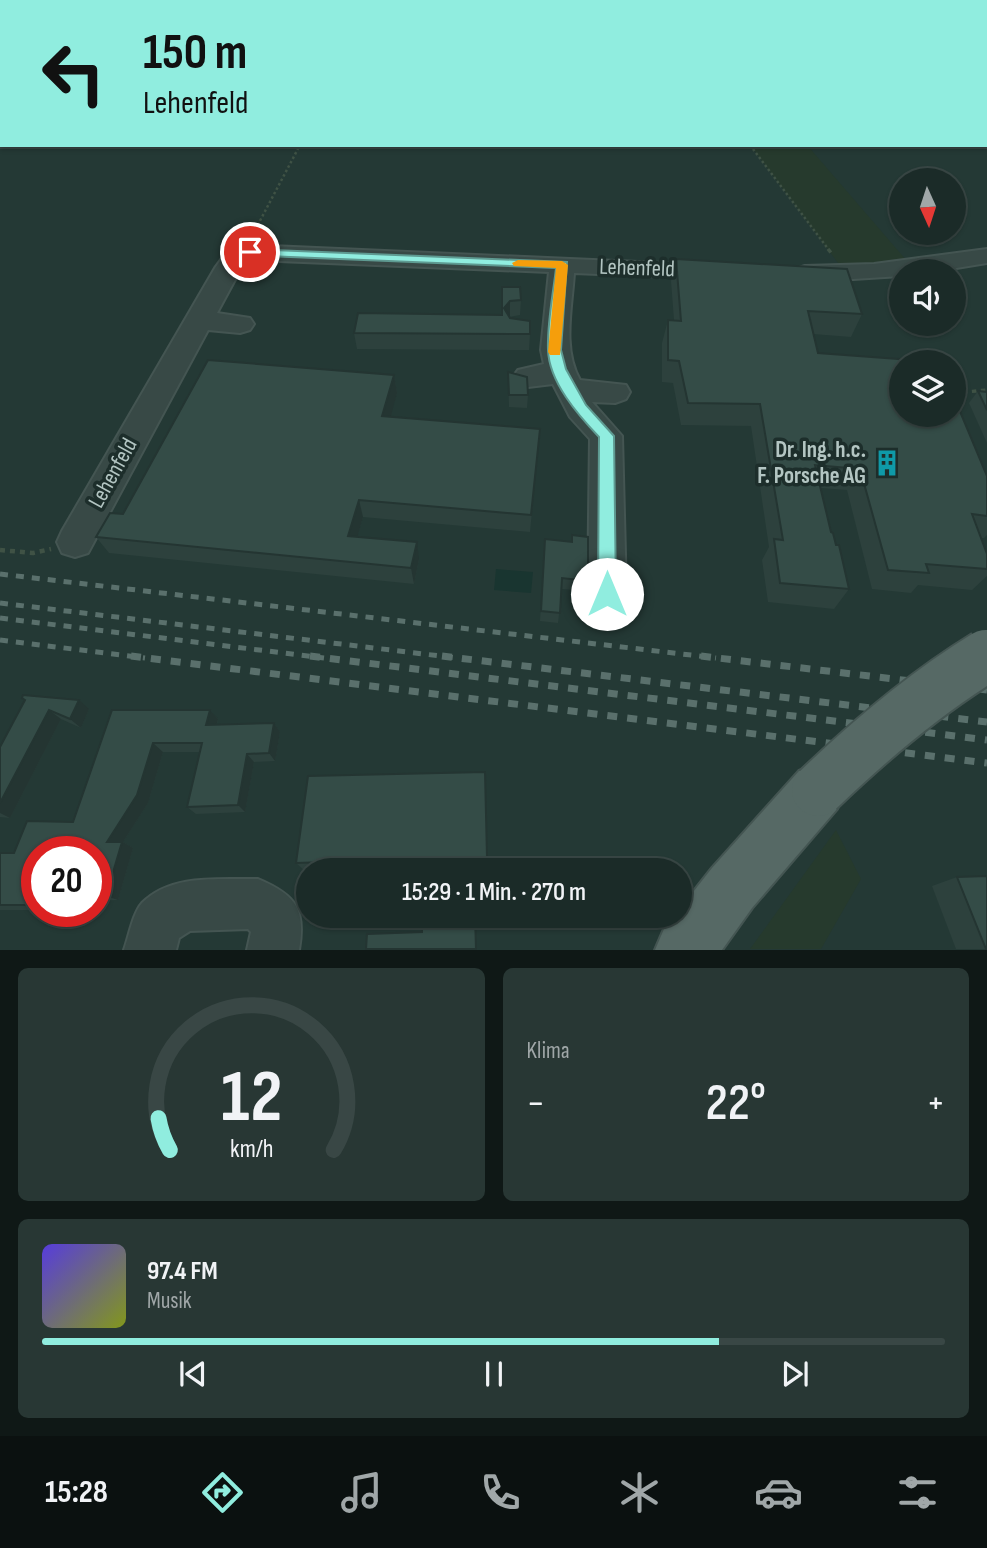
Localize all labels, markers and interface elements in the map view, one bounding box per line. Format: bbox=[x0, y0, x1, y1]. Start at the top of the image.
text: 150 m bbox=[143, 24, 247, 83]
icon: left bbox=[28, 28, 119, 119]
text: Lehenfeld bbox=[143, 84, 248, 123]
north arrow bbox=[889, 168, 966, 245]
map controls bbox=[889, 168, 966, 427]
pin bbox=[220, 222, 280, 282]
icon: arrive bbox=[231, 233, 269, 271]
street label: Lehenfeld bbox=[599, 253, 675, 283]
button: sound bbox=[889, 259, 966, 336]
button: layers bbox=[889, 350, 966, 427]
street label: Lehenfeld bbox=[82, 433, 144, 513]
place label: Dr. Ing. h.c. F. Porsche AG bbox=[757, 436, 866, 490]
building icon: Dr. Ing. h.c. F. Porsche AG bbox=[872, 448, 902, 478]
position arrow bbox=[570, 557, 644, 631]
speed limit sign: 20 bbox=[21, 836, 112, 927]
text: 15:29 · 1 Min. · 270 m bbox=[402, 877, 586, 908]
text: Klima bbox=[527, 1037, 570, 1065]
text: 12 bbox=[221, 1055, 282, 1143]
text: 22° bbox=[706, 1072, 766, 1135]
text: − bbox=[527, 1081, 545, 1126]
text: + bbox=[926, 1081, 945, 1126]
text: km/h bbox=[230, 1134, 273, 1165]
text: 97.4 FM bbox=[147, 1256, 218, 1287]
text: Musik bbox=[147, 1287, 192, 1315]
icon: previous bbox=[174, 1355, 212, 1393]
icon: pause bbox=[475, 1355, 513, 1393]
icon: next bbox=[776, 1355, 814, 1393]
icon: directions bbox=[198, 1468, 247, 1517]
icon: music bbox=[337, 1468, 386, 1517]
icon: phone bbox=[476, 1468, 525, 1517]
icon: climate bbox=[615, 1468, 664, 1517]
icon: car bbox=[754, 1468, 803, 1517]
icon: filters bbox=[893, 1468, 942, 1517]
text: 15:28 bbox=[45, 1473, 108, 1512]

